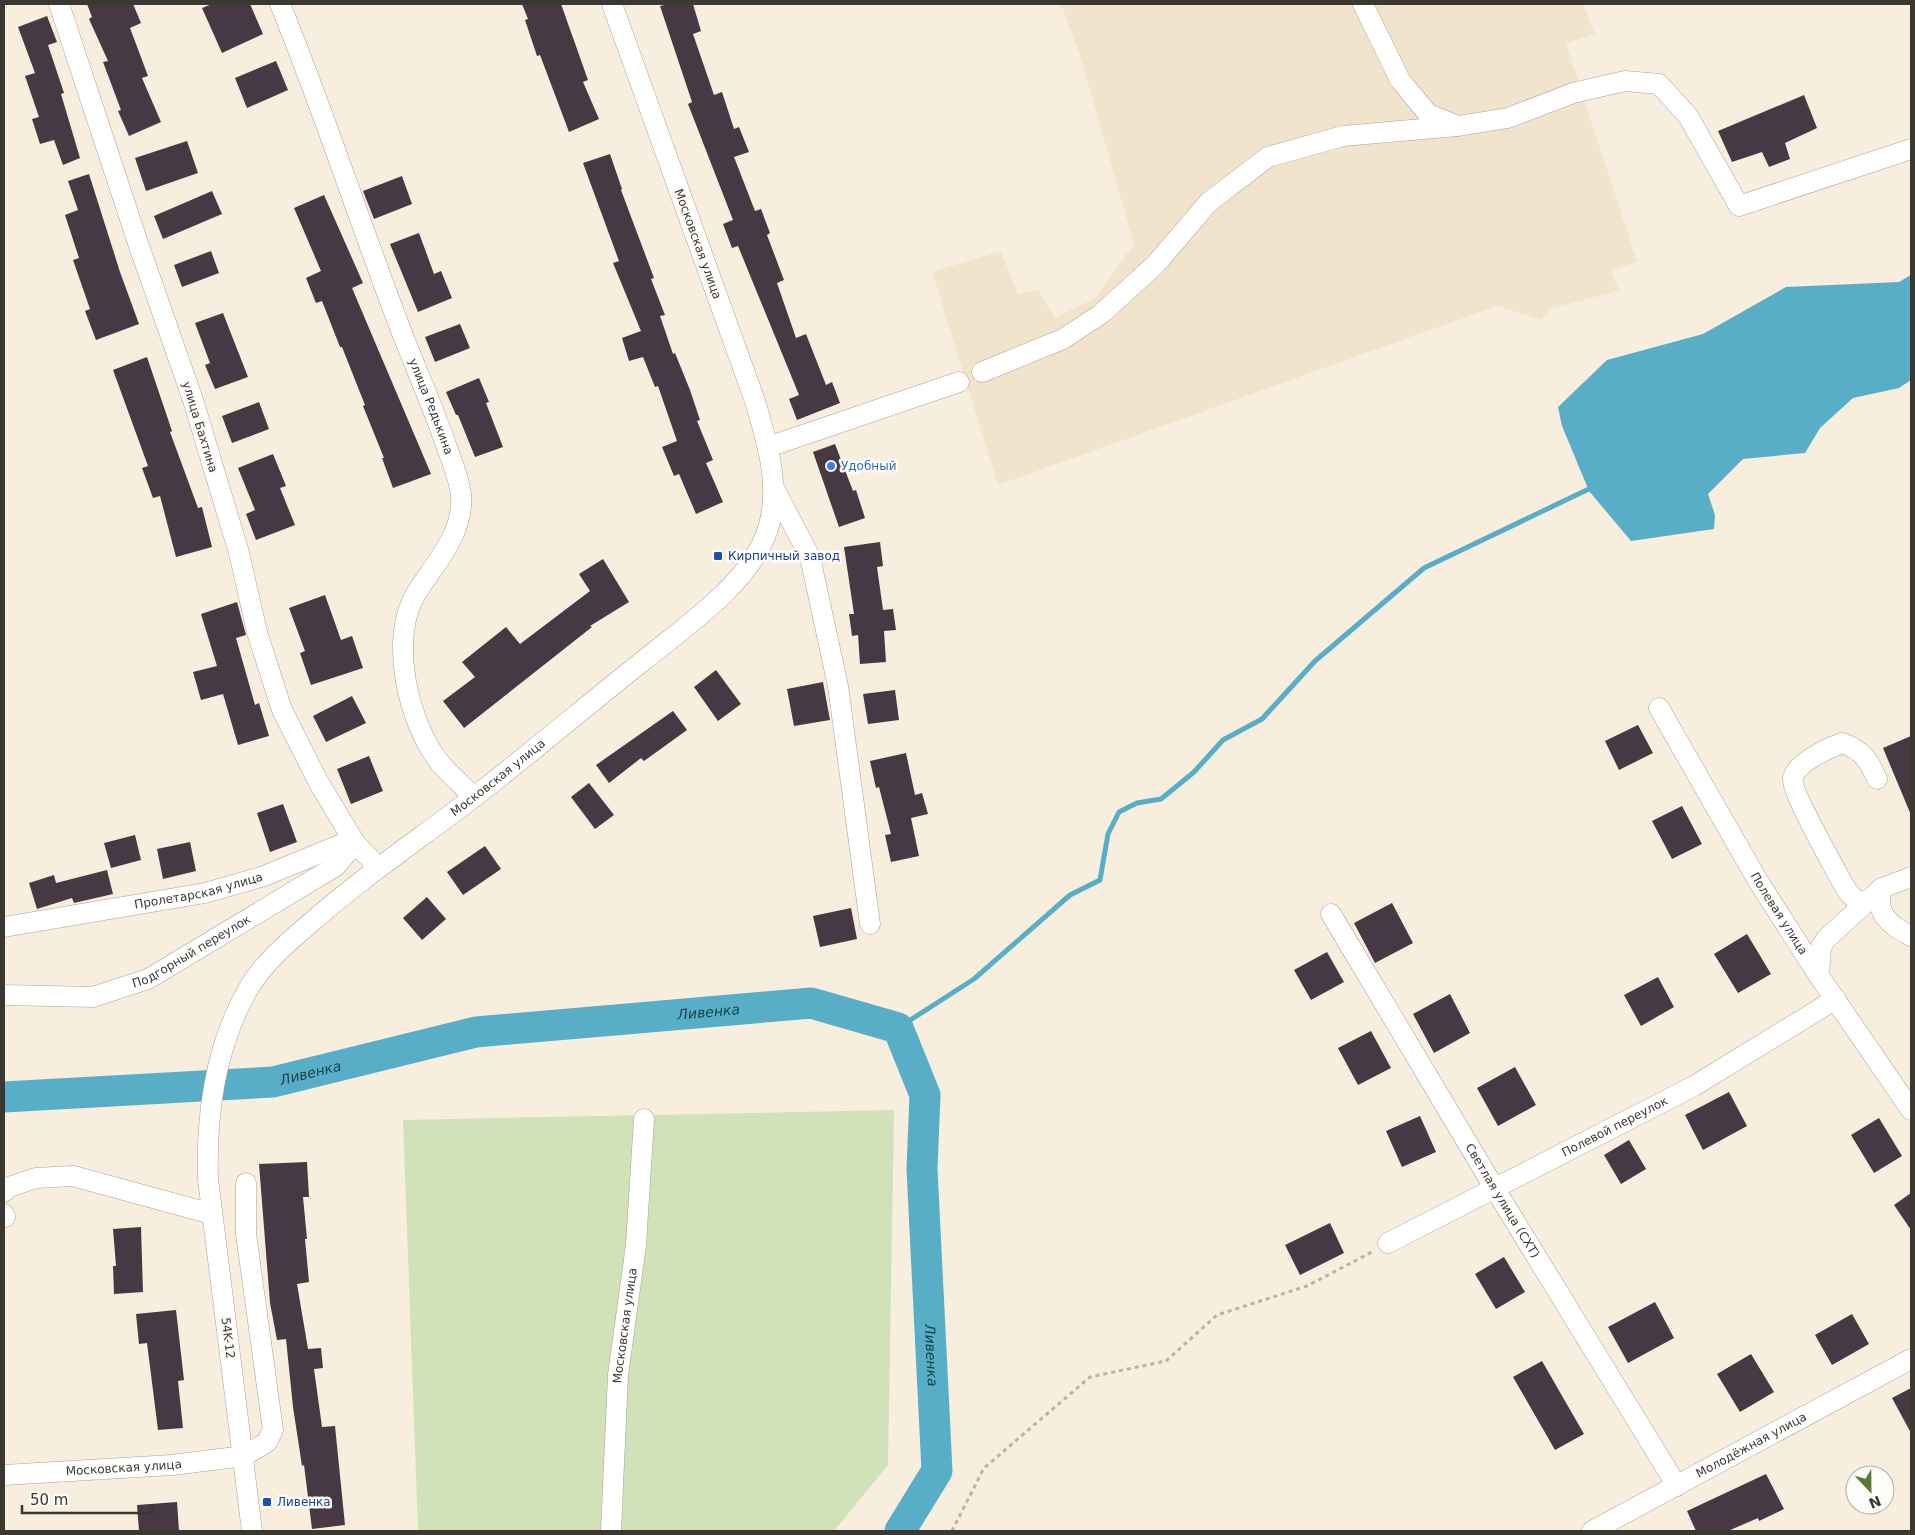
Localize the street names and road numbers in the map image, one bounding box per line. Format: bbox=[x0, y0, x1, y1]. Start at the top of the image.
street label: Московская улица bbox=[672, 187, 724, 301]
street label: улица Редькина bbox=[406, 356, 456, 457]
street label: улица Бахтина bbox=[179, 380, 221, 474]
street label: Московская улица bbox=[448, 736, 548, 819]
street label: Пролетарская улица bbox=[133, 870, 264, 912]
street label: Полевая улица bbox=[1748, 870, 1810, 957]
street label: Подгорный переулок bbox=[130, 912, 253, 991]
street label: Полевой переулок bbox=[1560, 1094, 1670, 1160]
street label: Светлая улица (СХТ) bbox=[1462, 1141, 1542, 1260]
street label: Московская улица bbox=[611, 1267, 640, 1384]
street label: 54K-12 bbox=[219, 1317, 237, 1359]
street label: Молодёжная улица bbox=[1694, 1410, 1809, 1481]
street label: Московская улица bbox=[65, 1457, 183, 1478]

